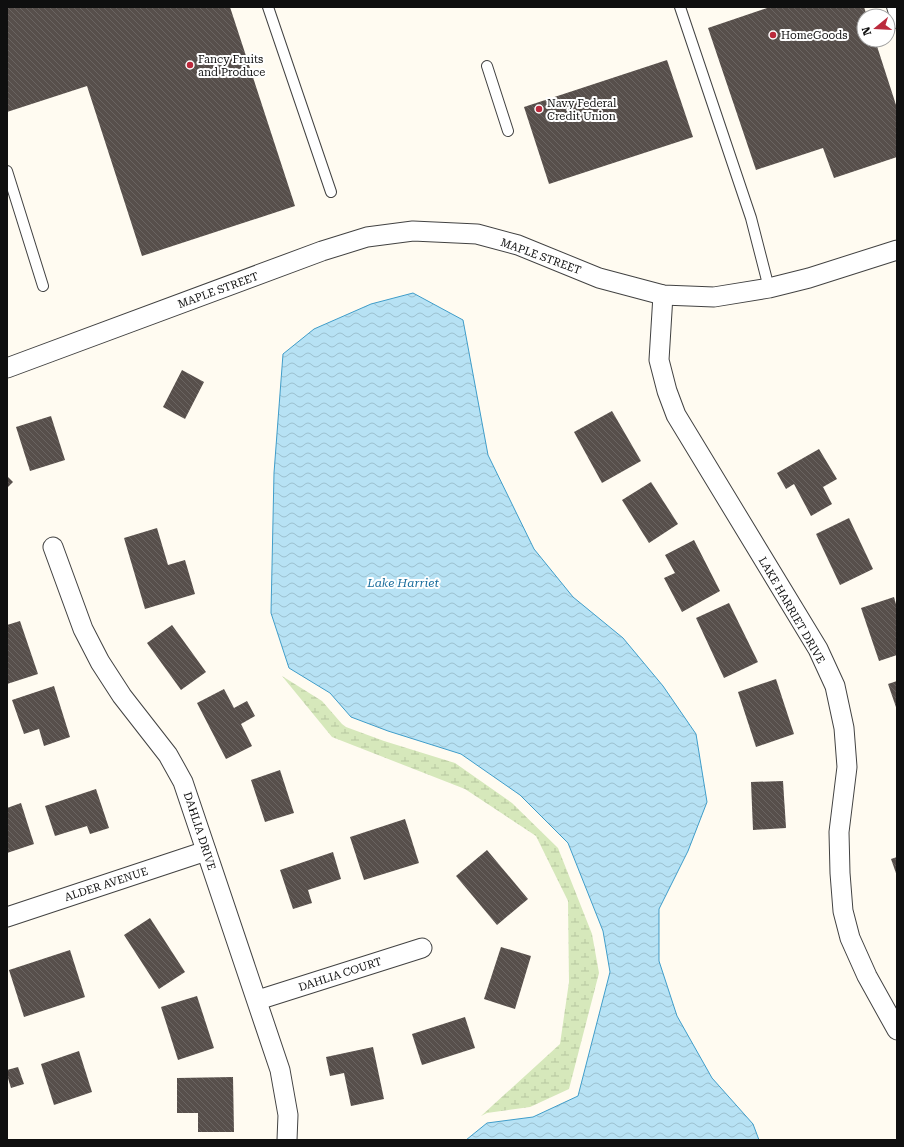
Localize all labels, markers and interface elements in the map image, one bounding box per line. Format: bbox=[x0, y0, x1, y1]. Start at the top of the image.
north arrow bbox=[856, 8, 896, 48]
text: N bbox=[859, 24, 874, 37]
place label: HomeGoods bbox=[781, 29, 847, 42]
marker: HomeGoods bbox=[768, 30, 778, 40]
place label: Fancy Fruits and Produce bbox=[198, 53, 265, 79]
marker: Fancy Fruits and Produce bbox=[185, 60, 195, 70]
place label: Navy Federal Credit Union bbox=[547, 97, 617, 123]
marker: Navy Federal Credit Union bbox=[534, 104, 544, 114]
street label: MAPLE STREET bbox=[499, 236, 583, 277]
street label: MAPLE STREET bbox=[176, 270, 260, 311]
street label: LAKE HARRIET DRIVE bbox=[756, 555, 827, 666]
water label: Lake Harriet bbox=[366, 576, 439, 590]
street label: DAHLIA DRIVE bbox=[181, 790, 218, 872]
street label: ALDER AVENUE bbox=[63, 865, 150, 904]
street label: DAHLIA COURT bbox=[297, 955, 383, 994]

